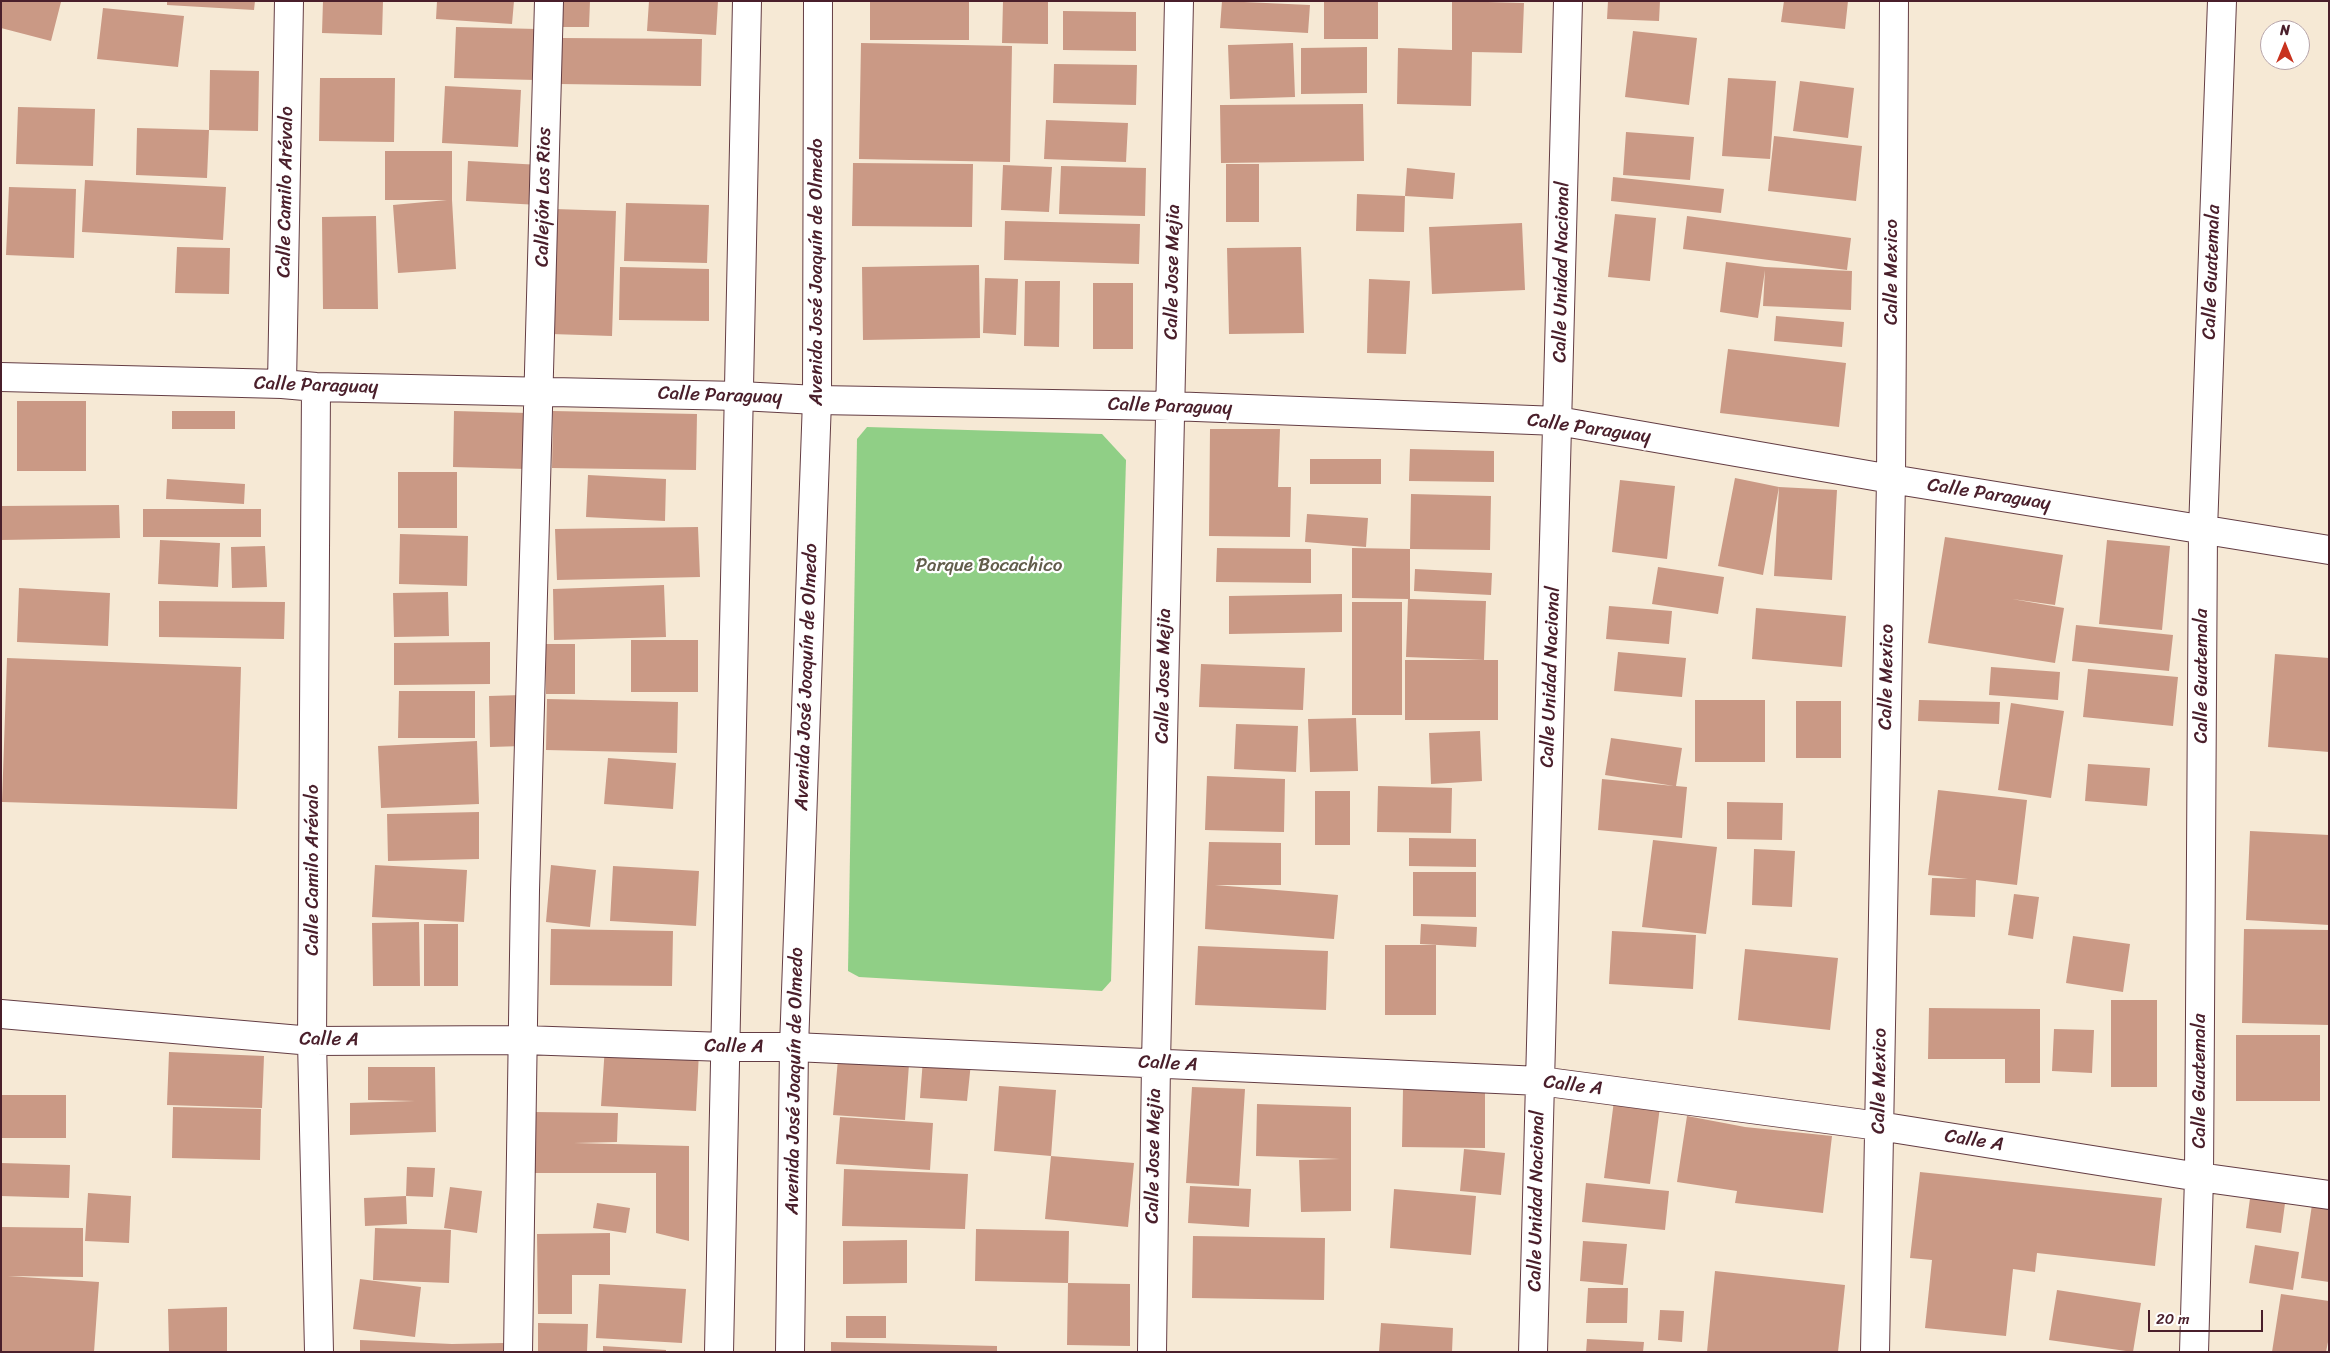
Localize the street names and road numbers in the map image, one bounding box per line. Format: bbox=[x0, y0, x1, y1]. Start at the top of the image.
street label: Calle Camilo Arévalo bbox=[273, 106, 299, 278]
street label: Callejón Los Rios bbox=[531, 127, 557, 267]
street label: Avenida José Joaquín de Olmedo bbox=[806, 138, 828, 406]
street label: Calle Unidad Nacional bbox=[1549, 181, 1575, 363]
street label: Calle Jose Mejia bbox=[1160, 204, 1186, 340]
street label: Calle Guatemala bbox=[2198, 204, 2226, 340]
street label: Calle Mexico bbox=[1881, 219, 1903, 325]
street label: Calle Paraguay bbox=[253, 372, 379, 400]
street label: Calle Paraguay bbox=[657, 382, 783, 410]
street label: Calle Paraguay bbox=[1107, 393, 1233, 421]
street label: Calle Paraguay bbox=[1526, 409, 1652, 449]
street label: Calle Paraguay bbox=[1926, 474, 2052, 516]
street label: Avenida José Joaquín de Olmedo bbox=[791, 543, 823, 811]
street label: Calle Unidad Nacional bbox=[1536, 586, 1566, 768]
street label: Calle Jose Mejia bbox=[1151, 608, 1177, 744]
street label: Calle Guatemala bbox=[2191, 608, 2213, 744]
street label: Calle Mexico bbox=[1875, 624, 1899, 730]
street label: Calle Camilo Arévalo bbox=[302, 784, 324, 956]
street label: Avenida José Joaquín de Olmedo bbox=[781, 947, 809, 1215]
street label: Calle Guatemala bbox=[2189, 1013, 2211, 1149]
street label: Calle A bbox=[299, 1028, 359, 1052]
street label: Calle Mexico bbox=[1868, 1028, 1892, 1134]
street label: Calle A bbox=[704, 1035, 764, 1059]
street label: Calle A bbox=[1138, 1051, 1198, 1077]
street label: Calle A bbox=[1542, 1071, 1604, 1101]
street label: Calle Jose Mejia bbox=[1141, 1088, 1167, 1224]
street label: Calle Unidad Nacional bbox=[1524, 1110, 1550, 1292]
street label: Calle A bbox=[1943, 1125, 2005, 1157]

